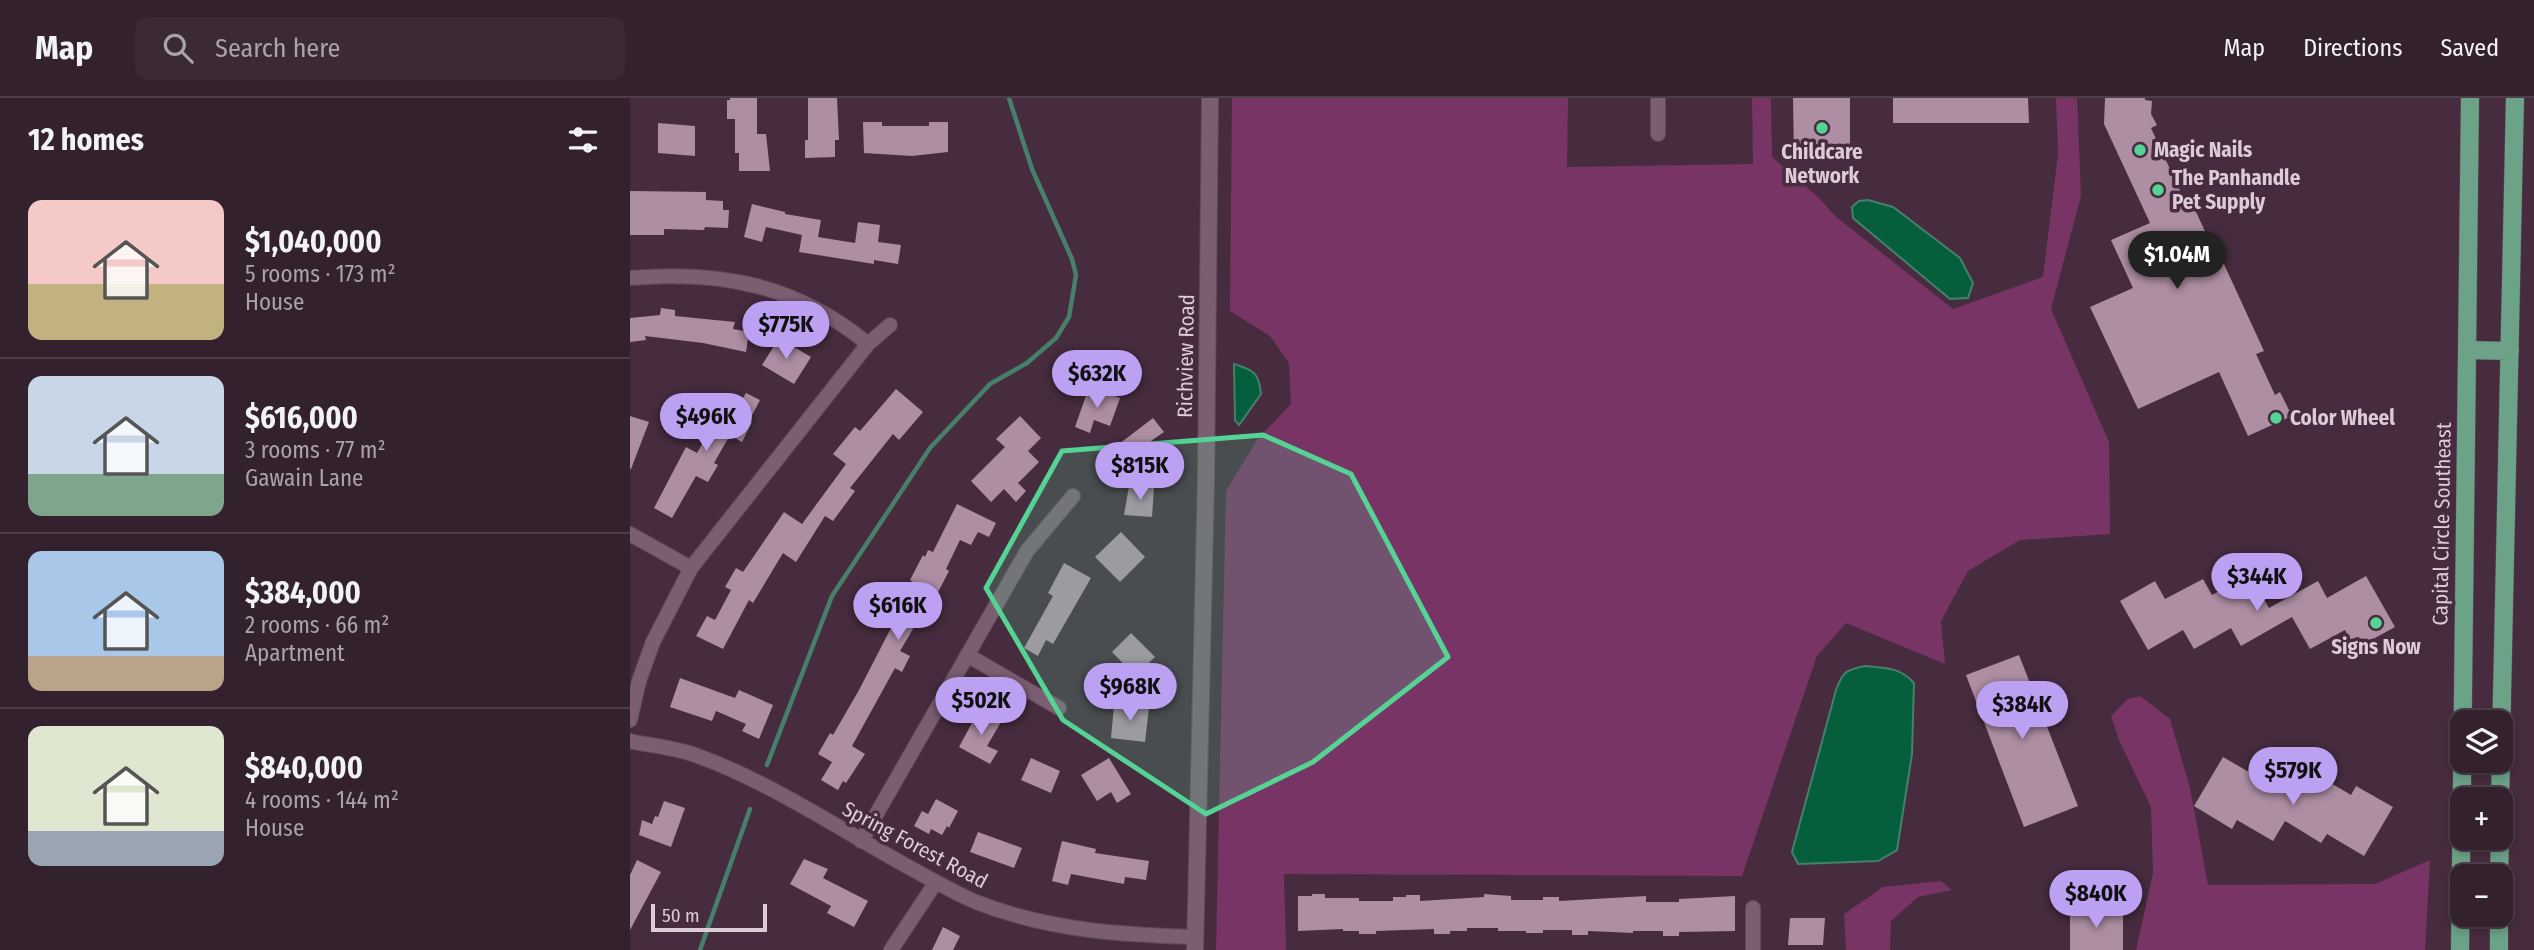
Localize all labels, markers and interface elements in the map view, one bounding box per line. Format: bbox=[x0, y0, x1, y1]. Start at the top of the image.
search box bbox=[135, 17, 625, 80]
text: Map bbox=[35, 28, 93, 68]
icon: search bbox=[159, 29, 197, 67]
text: Search here bbox=[215, 33, 340, 64]
text: Map bbox=[2224, 34, 2265, 62]
text: Directions bbox=[2303, 34, 2402, 62]
text: Saved bbox=[2440, 34, 2499, 62]
marker: Childcare Network bbox=[1814, 120, 1830, 136]
icon: filters bbox=[564, 121, 602, 159]
text: 12 homes bbox=[28, 122, 144, 158]
place label: Magic Nails bbox=[2154, 137, 2252, 163]
place label: Childcare Network bbox=[1781, 139, 1863, 189]
marker: Magic Nails bbox=[2132, 142, 2148, 158]
place label: The Panhandle Pet Supply bbox=[2172, 165, 2301, 215]
marker: The Panhandle Pet Supply bbox=[2150, 182, 2166, 198]
text: $1,040,000 bbox=[245, 224, 382, 260]
icon: home bbox=[84, 228, 168, 312]
pin: $1.04M bbox=[2120, 232, 2234, 291]
text: $1.04M bbox=[2144, 240, 2210, 268]
text: 5 rooms · 173 m² bbox=[245, 260, 396, 288]
text: House bbox=[245, 288, 304, 316]
street label: Richview Road bbox=[1172, 294, 1200, 418]
pin: $775K bbox=[737, 302, 835, 361]
text: $775K bbox=[758, 310, 814, 338]
pin: $632K bbox=[1048, 350, 1146, 410]
text: $632K bbox=[1068, 359, 1126, 387]
pin: $496K bbox=[657, 394, 755, 453]
text: $616,000 bbox=[245, 400, 358, 436]
text: $496K bbox=[676, 402, 736, 430]
icon: home bbox=[84, 404, 168, 488]
place label: Color Wheel bbox=[2290, 405, 2395, 431]
marker: Color Wheel bbox=[2268, 410, 2284, 426]
street label: Capital Circle Southeast bbox=[2427, 422, 2457, 626]
text: 3 rooms · 77 m² bbox=[245, 436, 386, 464]
pin: $815K bbox=[1091, 442, 1189, 502]
text: $815K bbox=[1111, 451, 1169, 479]
text: Gawain Lane bbox=[245, 464, 363, 492]
pin: $344K bbox=[2208, 554, 2306, 613]
text: $344K bbox=[2227, 562, 2287, 590]
text: $384,000 bbox=[245, 575, 361, 611]
icon: home bbox=[84, 579, 168, 663]
pin: $616K bbox=[849, 582, 947, 642]
text: $616K bbox=[869, 591, 927, 619]
text: 2 rooms · 66 m² bbox=[245, 611, 389, 639]
marker: Signs Now bbox=[2368, 615, 2384, 631]
place label: Signs Now bbox=[2331, 634, 2421, 660]
text: Apartment bbox=[245, 639, 345, 667]
pin: $968K bbox=[1081, 664, 1179, 723]
text: $968K bbox=[1100, 672, 1160, 700]
pin: $502K bbox=[932, 678, 1030, 737]
pin: $384K bbox=[1973, 682, 2071, 741]
text: $502K bbox=[951, 686, 1011, 714]
text: $384K bbox=[1992, 690, 2052, 718]
map controls bbox=[2450, 710, 2513, 927]
button: layers bbox=[2450, 710, 2513, 773]
pin: $579K bbox=[2244, 748, 2342, 807]
text: $840,000 bbox=[245, 750, 363, 786]
icon: home bbox=[84, 754, 168, 838]
text: $579K bbox=[2264, 756, 2322, 784]
text: 4 rooms · 144 m² bbox=[245, 786, 399, 814]
button: + bbox=[2450, 787, 2513, 850]
street label: Spring Forest Road bbox=[838, 796, 992, 894]
text: House bbox=[245, 814, 304, 842]
button: − bbox=[2450, 864, 2513, 927]
pin: $840K bbox=[2047, 870, 2145, 930]
text: $840K bbox=[2065, 879, 2127, 907]
scale bar bbox=[651, 901, 766, 933]
text: 50 m bbox=[662, 904, 700, 927]

